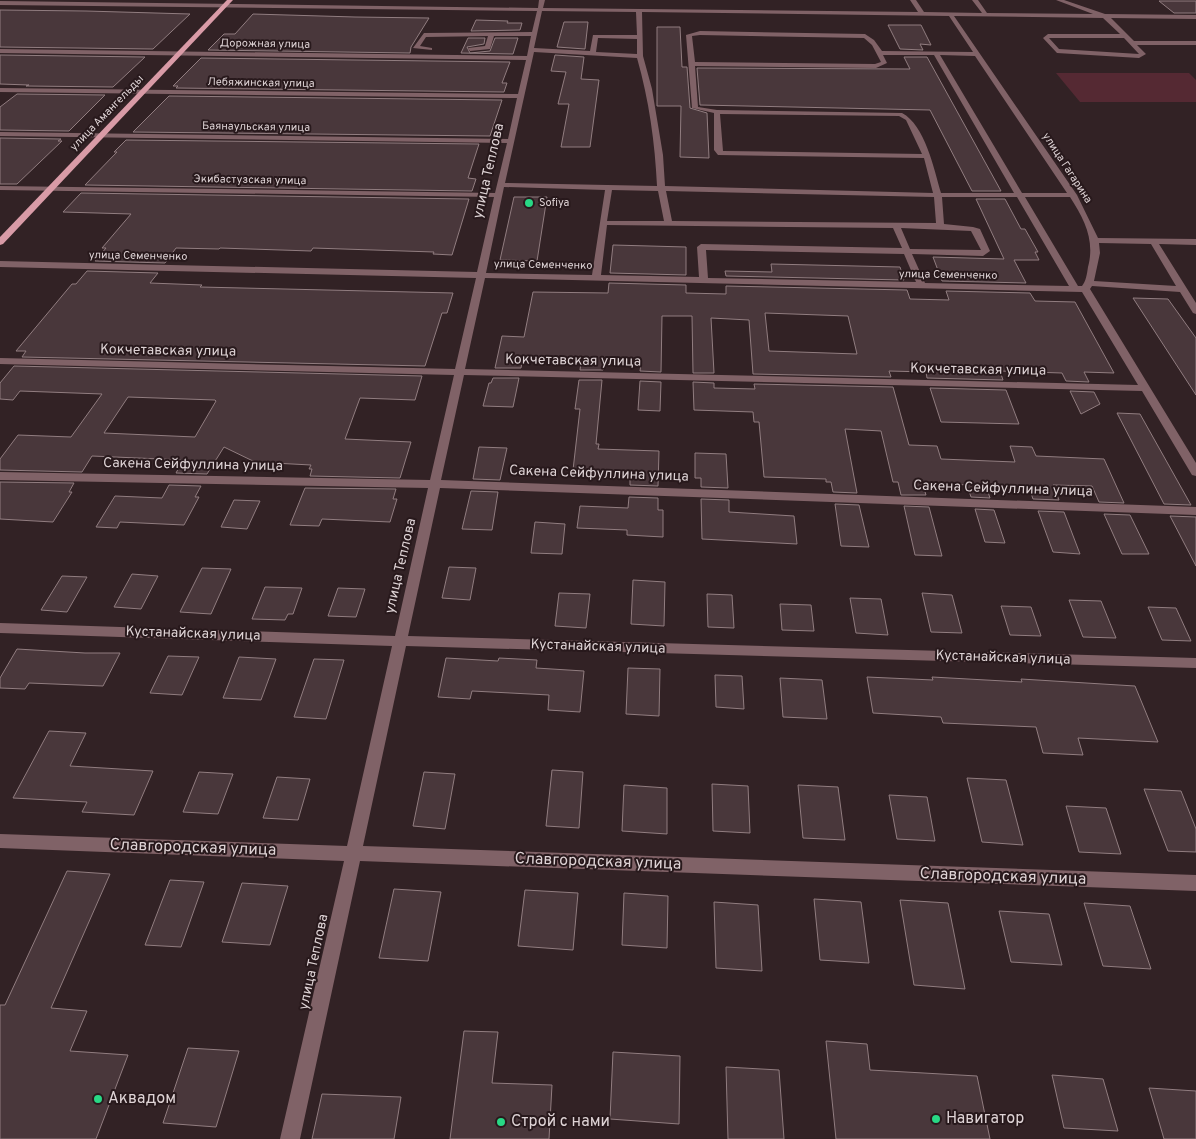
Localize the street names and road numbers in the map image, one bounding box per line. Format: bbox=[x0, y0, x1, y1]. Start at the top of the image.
street label: Дорожная улица bbox=[220, 36, 310, 52]
street label: улица Амангельды bbox=[67, 72, 147, 154]
street label: Лебяжинская улица bbox=[207, 75, 315, 91]
street label: Баянаульская улица bbox=[202, 119, 310, 135]
street label: улица Теплова bbox=[470, 122, 508, 220]
street label: улица Гагарина bbox=[1039, 130, 1095, 206]
street label: Экибастузская улица bbox=[194, 172, 307, 188]
street label: улица Семенченко bbox=[89, 248, 187, 264]
street label: улица Семенченко bbox=[494, 257, 592, 273]
street label: улица Семенченко bbox=[899, 267, 997, 283]
street label: Кокчетавская улица bbox=[100, 341, 236, 361]
street label: Кокчетавская улица bbox=[505, 351, 641, 371]
street label: Кокчетавская улица bbox=[910, 360, 1046, 380]
street label: Сакена Сейфуллина улица bbox=[103, 455, 283, 475]
street label: Сакена Сейфуллина улица bbox=[509, 462, 689, 486]
street label: Сакена Сейфуллина улица bbox=[913, 477, 1093, 501]
street label: улица Теплова bbox=[382, 517, 420, 615]
street label: Кустанайская улица bbox=[125, 623, 261, 645]
street label: Кустанайская улица bbox=[530, 636, 666, 658]
street label: Кустанайская улица bbox=[935, 647, 1071, 669]
street label: Славгородская улица bbox=[109, 835, 277, 861]
street label: Славгородская улица bbox=[514, 849, 682, 875]
street label: Славгородская улица bbox=[919, 864, 1087, 890]
street label: улица Теплова bbox=[296, 912, 332, 1012]

